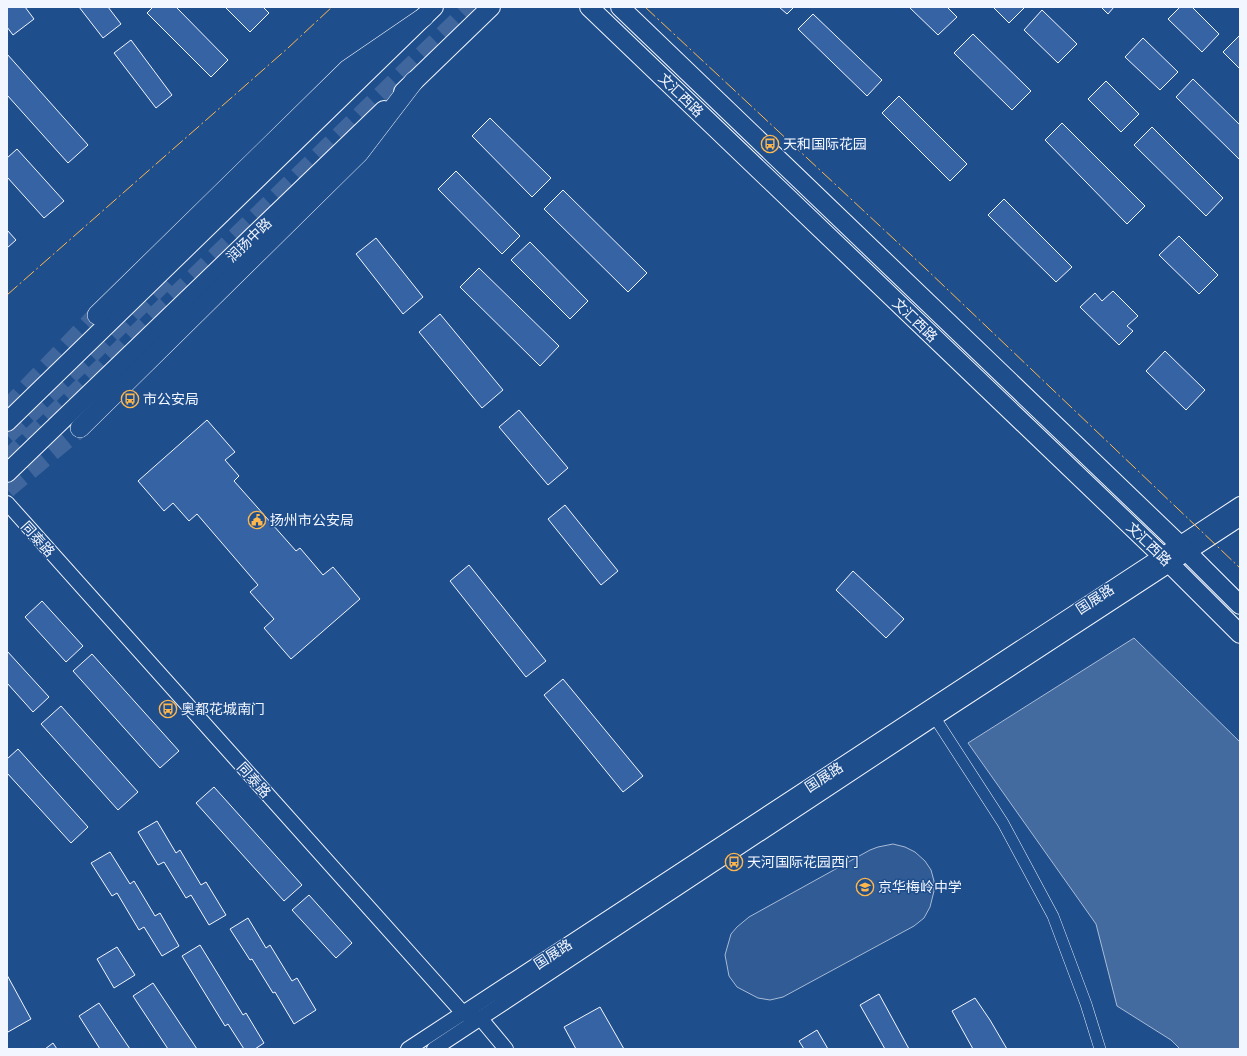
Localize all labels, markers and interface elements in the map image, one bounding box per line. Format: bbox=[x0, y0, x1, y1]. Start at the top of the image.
street label: 文汇西路 bbox=[654, 68, 708, 122]
bus stop icon: 天和国际花园 bbox=[760, 134, 780, 154]
place label: 天和国际花园 bbox=[783, 134, 867, 154]
street label: 润扬中路 bbox=[222, 213, 276, 267]
street label: 文汇西路 bbox=[888, 293, 942, 347]
bus stop icon: 市公安局 bbox=[120, 389, 140, 409]
place label: 市公安局 bbox=[143, 389, 199, 409]
public building icon: 扬州市公安局 bbox=[247, 510, 267, 530]
place label: 扬州市公安局 bbox=[270, 510, 354, 530]
street label: 同泰路 bbox=[17, 517, 59, 561]
street label: 文汇西路 bbox=[1122, 517, 1176, 571]
street label: 国展路 bbox=[1072, 579, 1118, 619]
bus stop icon: 奥都花城南门 bbox=[158, 699, 178, 719]
place label: 奥都花城南门 bbox=[181, 699, 265, 719]
street label: 国展路 bbox=[801, 757, 847, 797]
street label: 同泰路 bbox=[233, 758, 275, 802]
bus stop icon: 天河国际花园西门 bbox=[724, 852, 744, 872]
place label: 天河国际花园西门 bbox=[747, 852, 859, 872]
school or university icon: 京华梅岭中学 bbox=[855, 877, 875, 897]
place label: 京华梅岭中学 bbox=[878, 877, 962, 897]
street label: 国展路 bbox=[530, 934, 576, 974]

